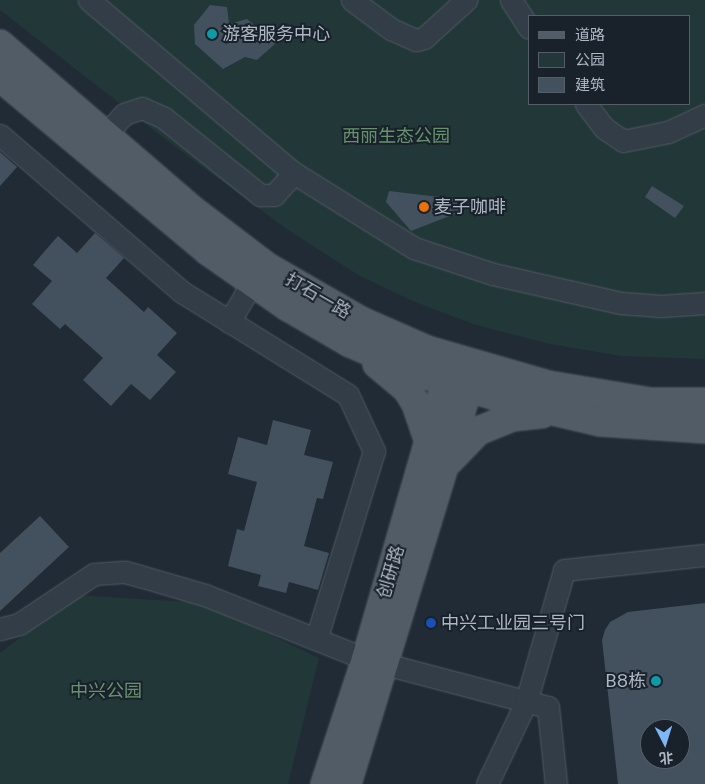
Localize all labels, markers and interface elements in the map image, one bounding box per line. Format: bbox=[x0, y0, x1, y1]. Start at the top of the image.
legend bbox=[528, 15, 690, 105]
place label: 游客服务中心 bbox=[222, 23, 330, 45]
text: 道路 bbox=[575, 24, 605, 45]
marker: 游客服务中心 bbox=[206, 28, 218, 40]
text: 公园 bbox=[575, 49, 605, 70]
text: 建筑 bbox=[575, 74, 605, 95]
park label: 西丽生态公园 bbox=[342, 125, 450, 147]
place label: 麦子咖啡 bbox=[434, 196, 506, 218]
marker: 麦子咖啡 bbox=[418, 201, 430, 213]
street label: 打石一路 bbox=[281, 269, 355, 323]
street label: 创研路 bbox=[373, 543, 409, 601]
place label: 中兴工业园三号门 bbox=[441, 612, 585, 634]
marker: 中兴工业园三号门 bbox=[425, 617, 437, 629]
place label: B8栋 bbox=[606, 670, 646, 692]
marker: B8栋 bbox=[650, 675, 662, 687]
park label: 中兴公园 bbox=[70, 680, 142, 702]
north arrow bbox=[640, 719, 690, 769]
text: 北 bbox=[658, 747, 674, 769]

